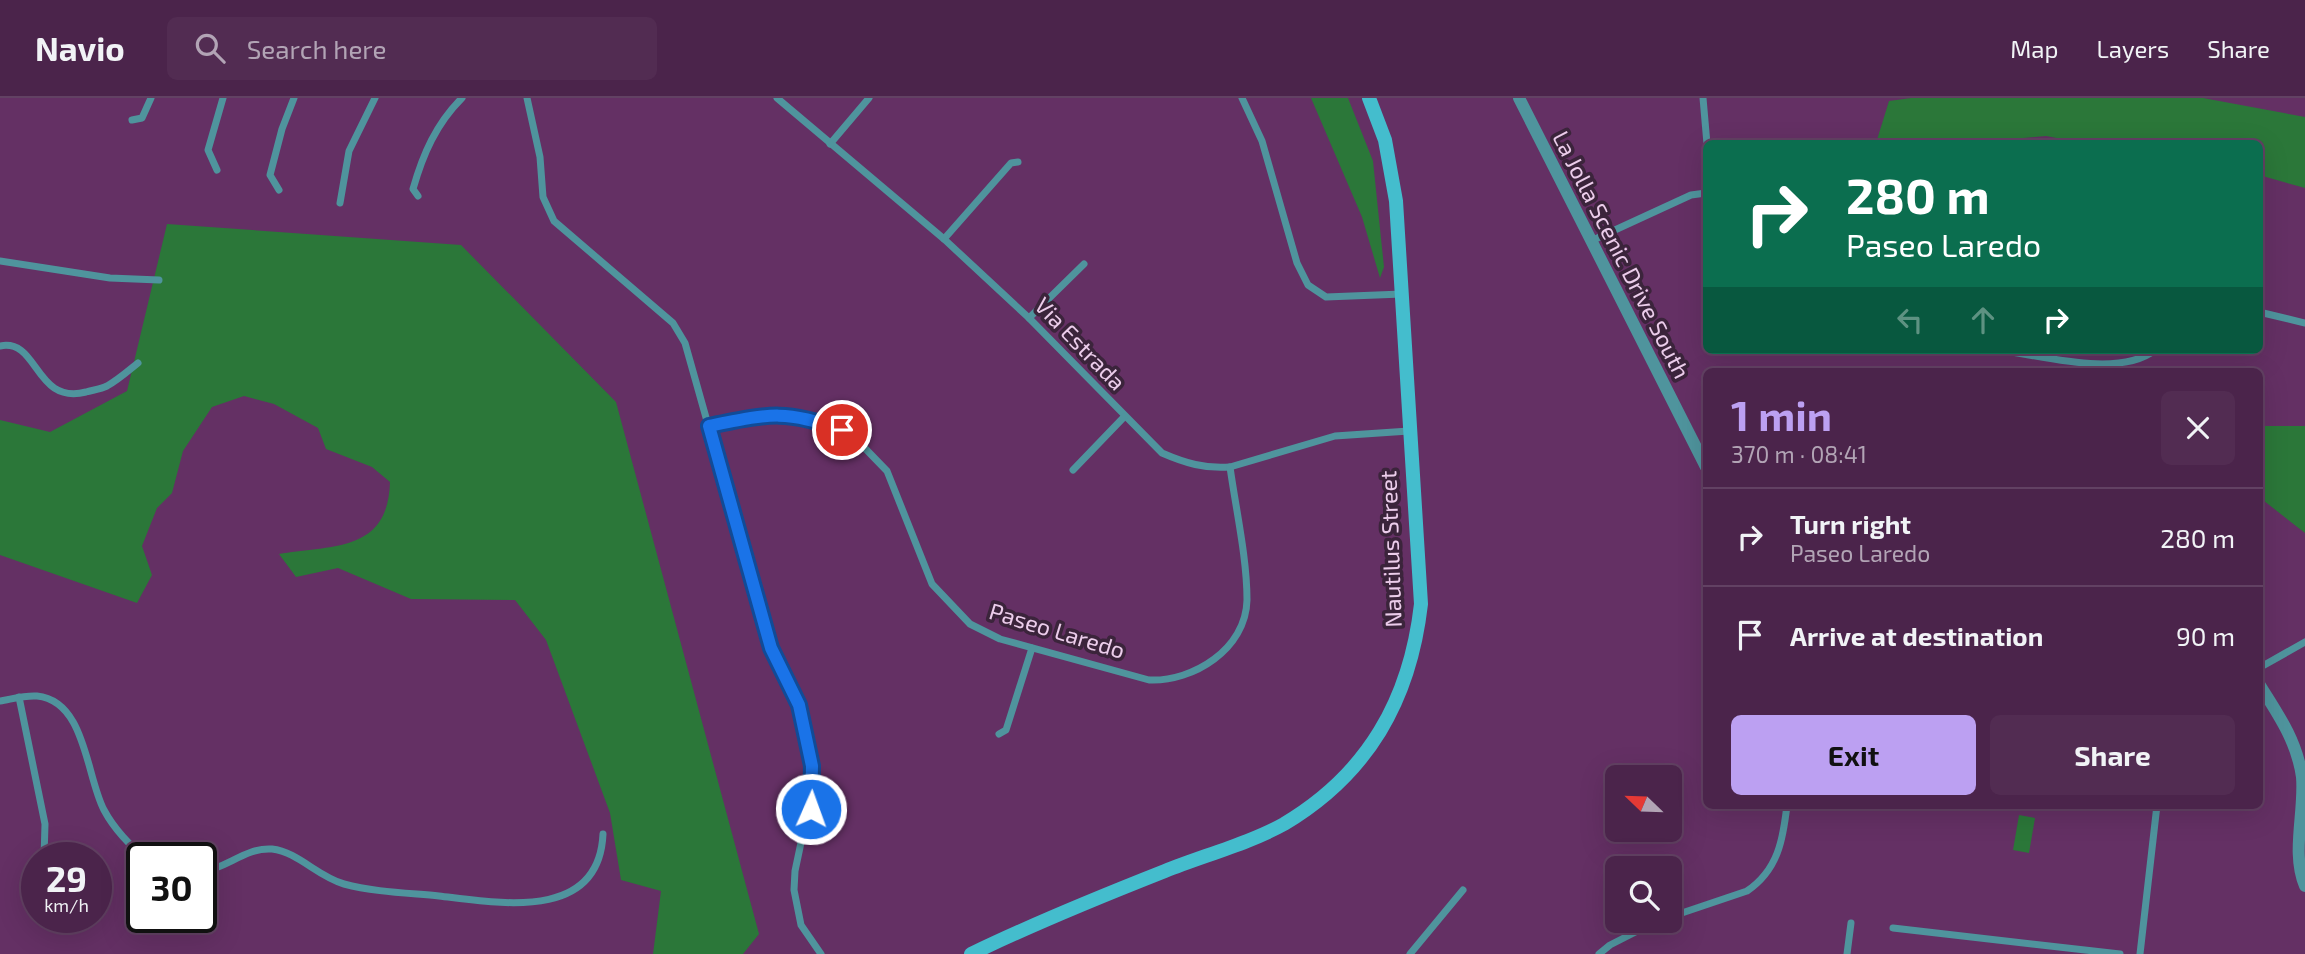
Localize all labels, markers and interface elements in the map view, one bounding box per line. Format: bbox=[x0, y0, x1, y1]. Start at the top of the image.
search box bbox=[167, 17, 657, 80]
text: Navio bbox=[35, 28, 125, 68]
icon: search bbox=[191, 29, 229, 67]
text: Search here bbox=[247, 33, 386, 64]
text: Map bbox=[2010, 34, 2058, 63]
text: Layers bbox=[2096, 34, 2169, 63]
text: Share bbox=[2207, 34, 2270, 63]
street label: La Jolla Scenic Drive South bbox=[1547, 126, 1697, 383]
text: 280 m bbox=[1846, 165, 1990, 224]
icon: right bbox=[1731, 168, 1822, 259]
text: Paseo Laredo bbox=[1846, 225, 2041, 263]
street label: Via Estrada bbox=[1030, 291, 1132, 396]
icon: left bbox=[1891, 301, 1929, 339]
icon: ahead bbox=[1964, 301, 2002, 339]
icon: right bbox=[2037, 301, 2075, 339]
text: 1 min bbox=[1731, 389, 1832, 439]
button: close bbox=[2161, 391, 2235, 465]
pin bbox=[812, 400, 872, 460]
icon: arrive bbox=[823, 411, 861, 449]
text: 370 m · 08:41 bbox=[1731, 440, 1867, 468]
street label: Nautilus Street bbox=[1373, 470, 1407, 628]
text: Turn right bbox=[1790, 508, 1911, 539]
icon: right bbox=[1731, 518, 1769, 556]
text: 280 m bbox=[2160, 522, 2235, 553]
text: Paseo Laredo bbox=[1790, 539, 1930, 567]
street label: Paseo Laredo bbox=[986, 596, 1128, 664]
icon: arrive bbox=[1731, 616, 1769, 654]
text: Arrive at destination bbox=[1790, 620, 2043, 651]
text: 90 m bbox=[2176, 620, 2235, 651]
button: Exit bbox=[1731, 715, 1976, 795]
button: Share bbox=[1990, 715, 2235, 795]
north arrow bbox=[1605, 765, 1682, 842]
map controls bbox=[1605, 765, 1682, 933]
position arrow bbox=[774, 772, 848, 846]
speed limit sign: 30 bbox=[126, 842, 217, 933]
button: search bbox=[1605, 856, 1682, 933]
text: 29 bbox=[46, 857, 87, 899]
text: km/h bbox=[44, 894, 89, 916]

